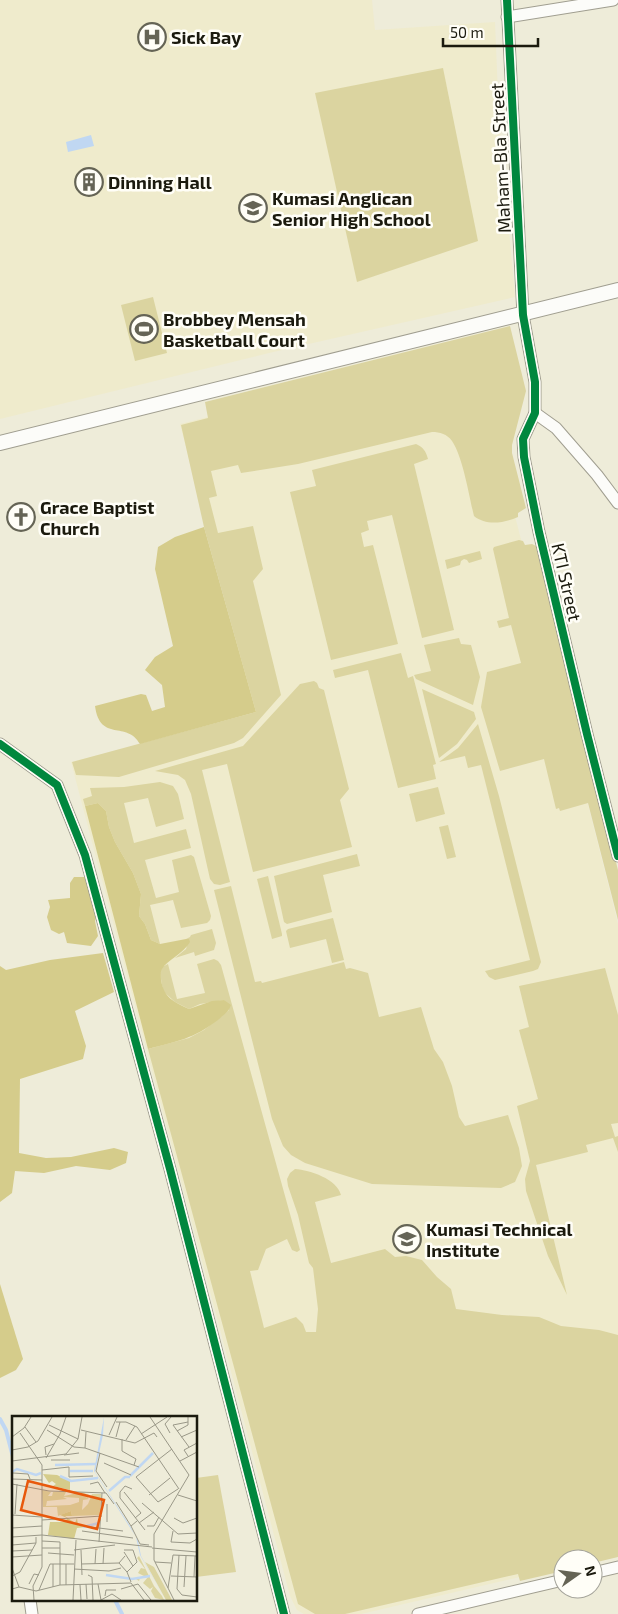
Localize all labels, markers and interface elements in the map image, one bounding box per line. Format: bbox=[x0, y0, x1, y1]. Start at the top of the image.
scale bar bbox=[443, 15, 538, 47]
hospital icon: Sick Bay bbox=[137, 22, 167, 52]
text: 50 m bbox=[450, 23, 484, 41]
place label: Sick Bay bbox=[171, 26, 242, 48]
street label: Maham-Bla Street bbox=[485, 82, 515, 234]
building icon: Dinning Hall bbox=[74, 167, 104, 197]
place label: Dinning Hall bbox=[108, 171, 212, 193]
place label: Kumasi Anglican Senior High School bbox=[272, 187, 431, 230]
school or university icon: Kumasi Anglican Senior High School bbox=[238, 193, 268, 223]
place label: Brobbey Mensah Basketball Court bbox=[163, 308, 306, 351]
sports icon: Brobbey Mensah Basketball Court bbox=[129, 314, 159, 344]
place label: Grace Baptist Church bbox=[40, 496, 155, 539]
church icon: Grace Baptist Church bbox=[6, 502, 36, 532]
street label: KTI Street bbox=[547, 541, 587, 624]
place label: Kumasi Technical Institute bbox=[426, 1218, 573, 1261]
school or university icon: Kumasi Technical Institute bbox=[392, 1224, 422, 1254]
inset map bbox=[12, 1416, 198, 1602]
north arrow bbox=[553, 1549, 603, 1599]
text: N bbox=[582, 1564, 601, 1578]

